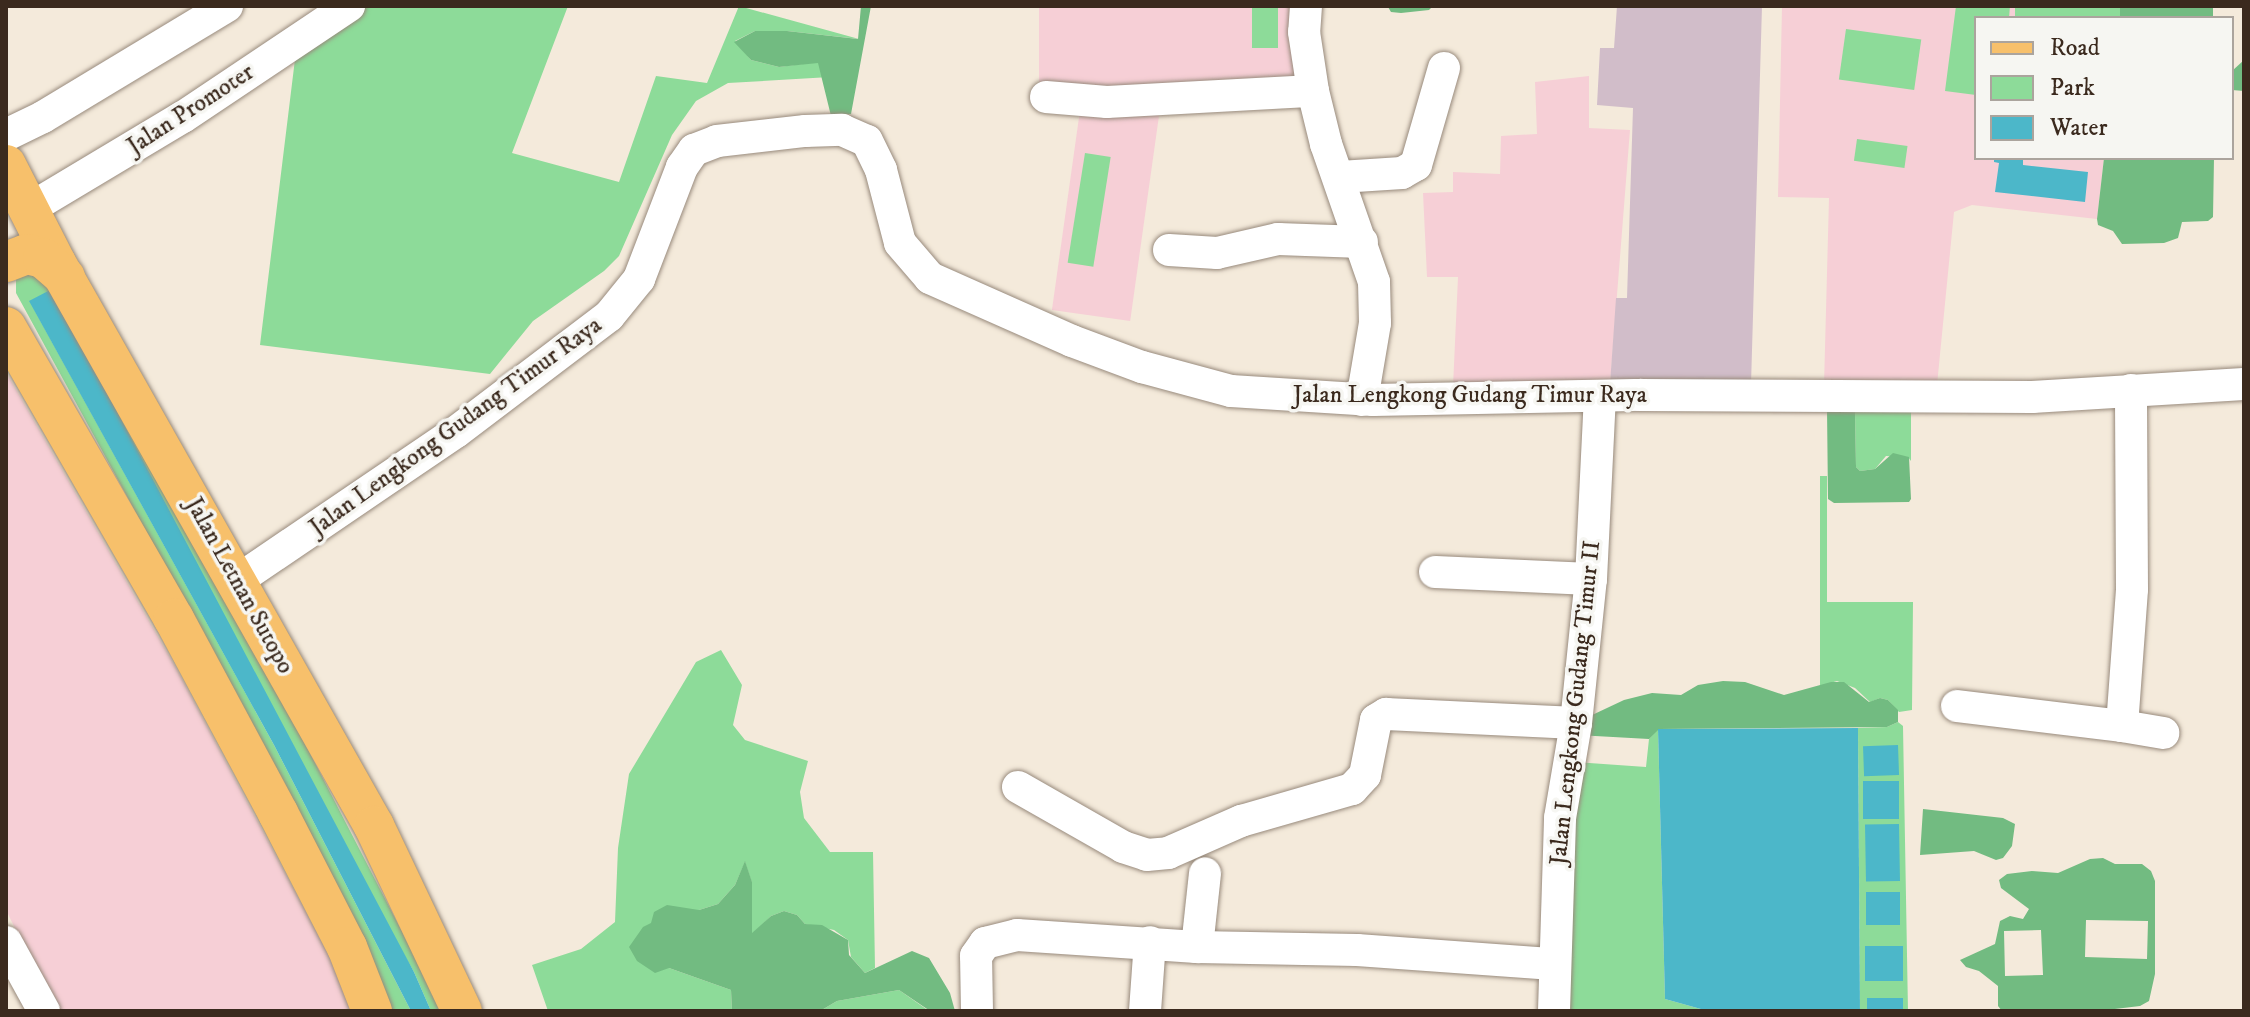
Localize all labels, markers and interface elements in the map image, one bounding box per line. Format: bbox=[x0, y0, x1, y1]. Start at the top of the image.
legend bbox=[1974, 16, 2234, 160]
text: Road bbox=[2050, 33, 2100, 63]
street label: Jalan Promoter bbox=[122, 58, 260, 162]
text: Park bbox=[2050, 73, 2095, 103]
text: Water bbox=[2050, 113, 2107, 143]
street label: Jalan Lengkong Gudang Timur Raya bbox=[304, 311, 608, 543]
street label: Jalan Lengkong Gudang Timur Raya bbox=[1293, 382, 1647, 410]
street label: Jalan Letnan Sutopo bbox=[179, 493, 299, 679]
street label: Jalan Lengkong Gudang Timur II bbox=[1545, 539, 1607, 867]

